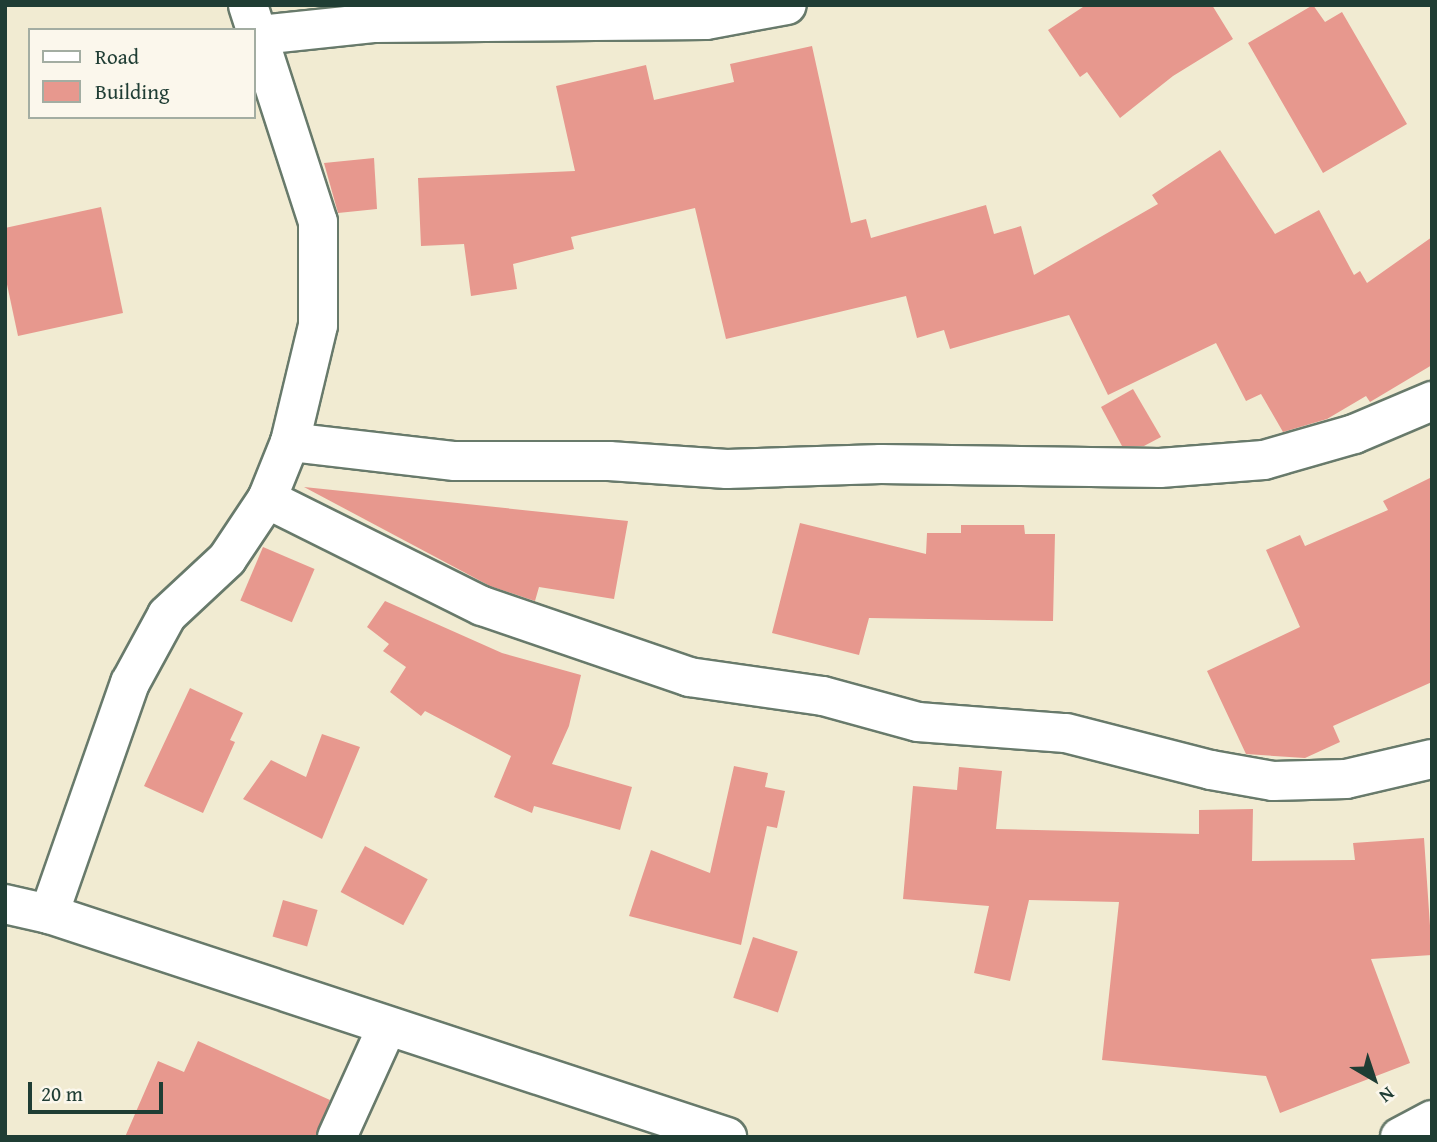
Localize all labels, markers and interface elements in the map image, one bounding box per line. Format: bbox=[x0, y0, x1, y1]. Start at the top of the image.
legend bbox=[28, 28, 256, 119]
text: Road bbox=[95, 41, 139, 72]
text: Building bbox=[95, 76, 169, 107]
north arrow bbox=[1339, 1044, 1409, 1114]
scale bar bbox=[32, 1068, 166, 1112]
text: 20 m bbox=[41, 1078, 83, 1109]
text: N bbox=[1373, 1080, 1401, 1110]

